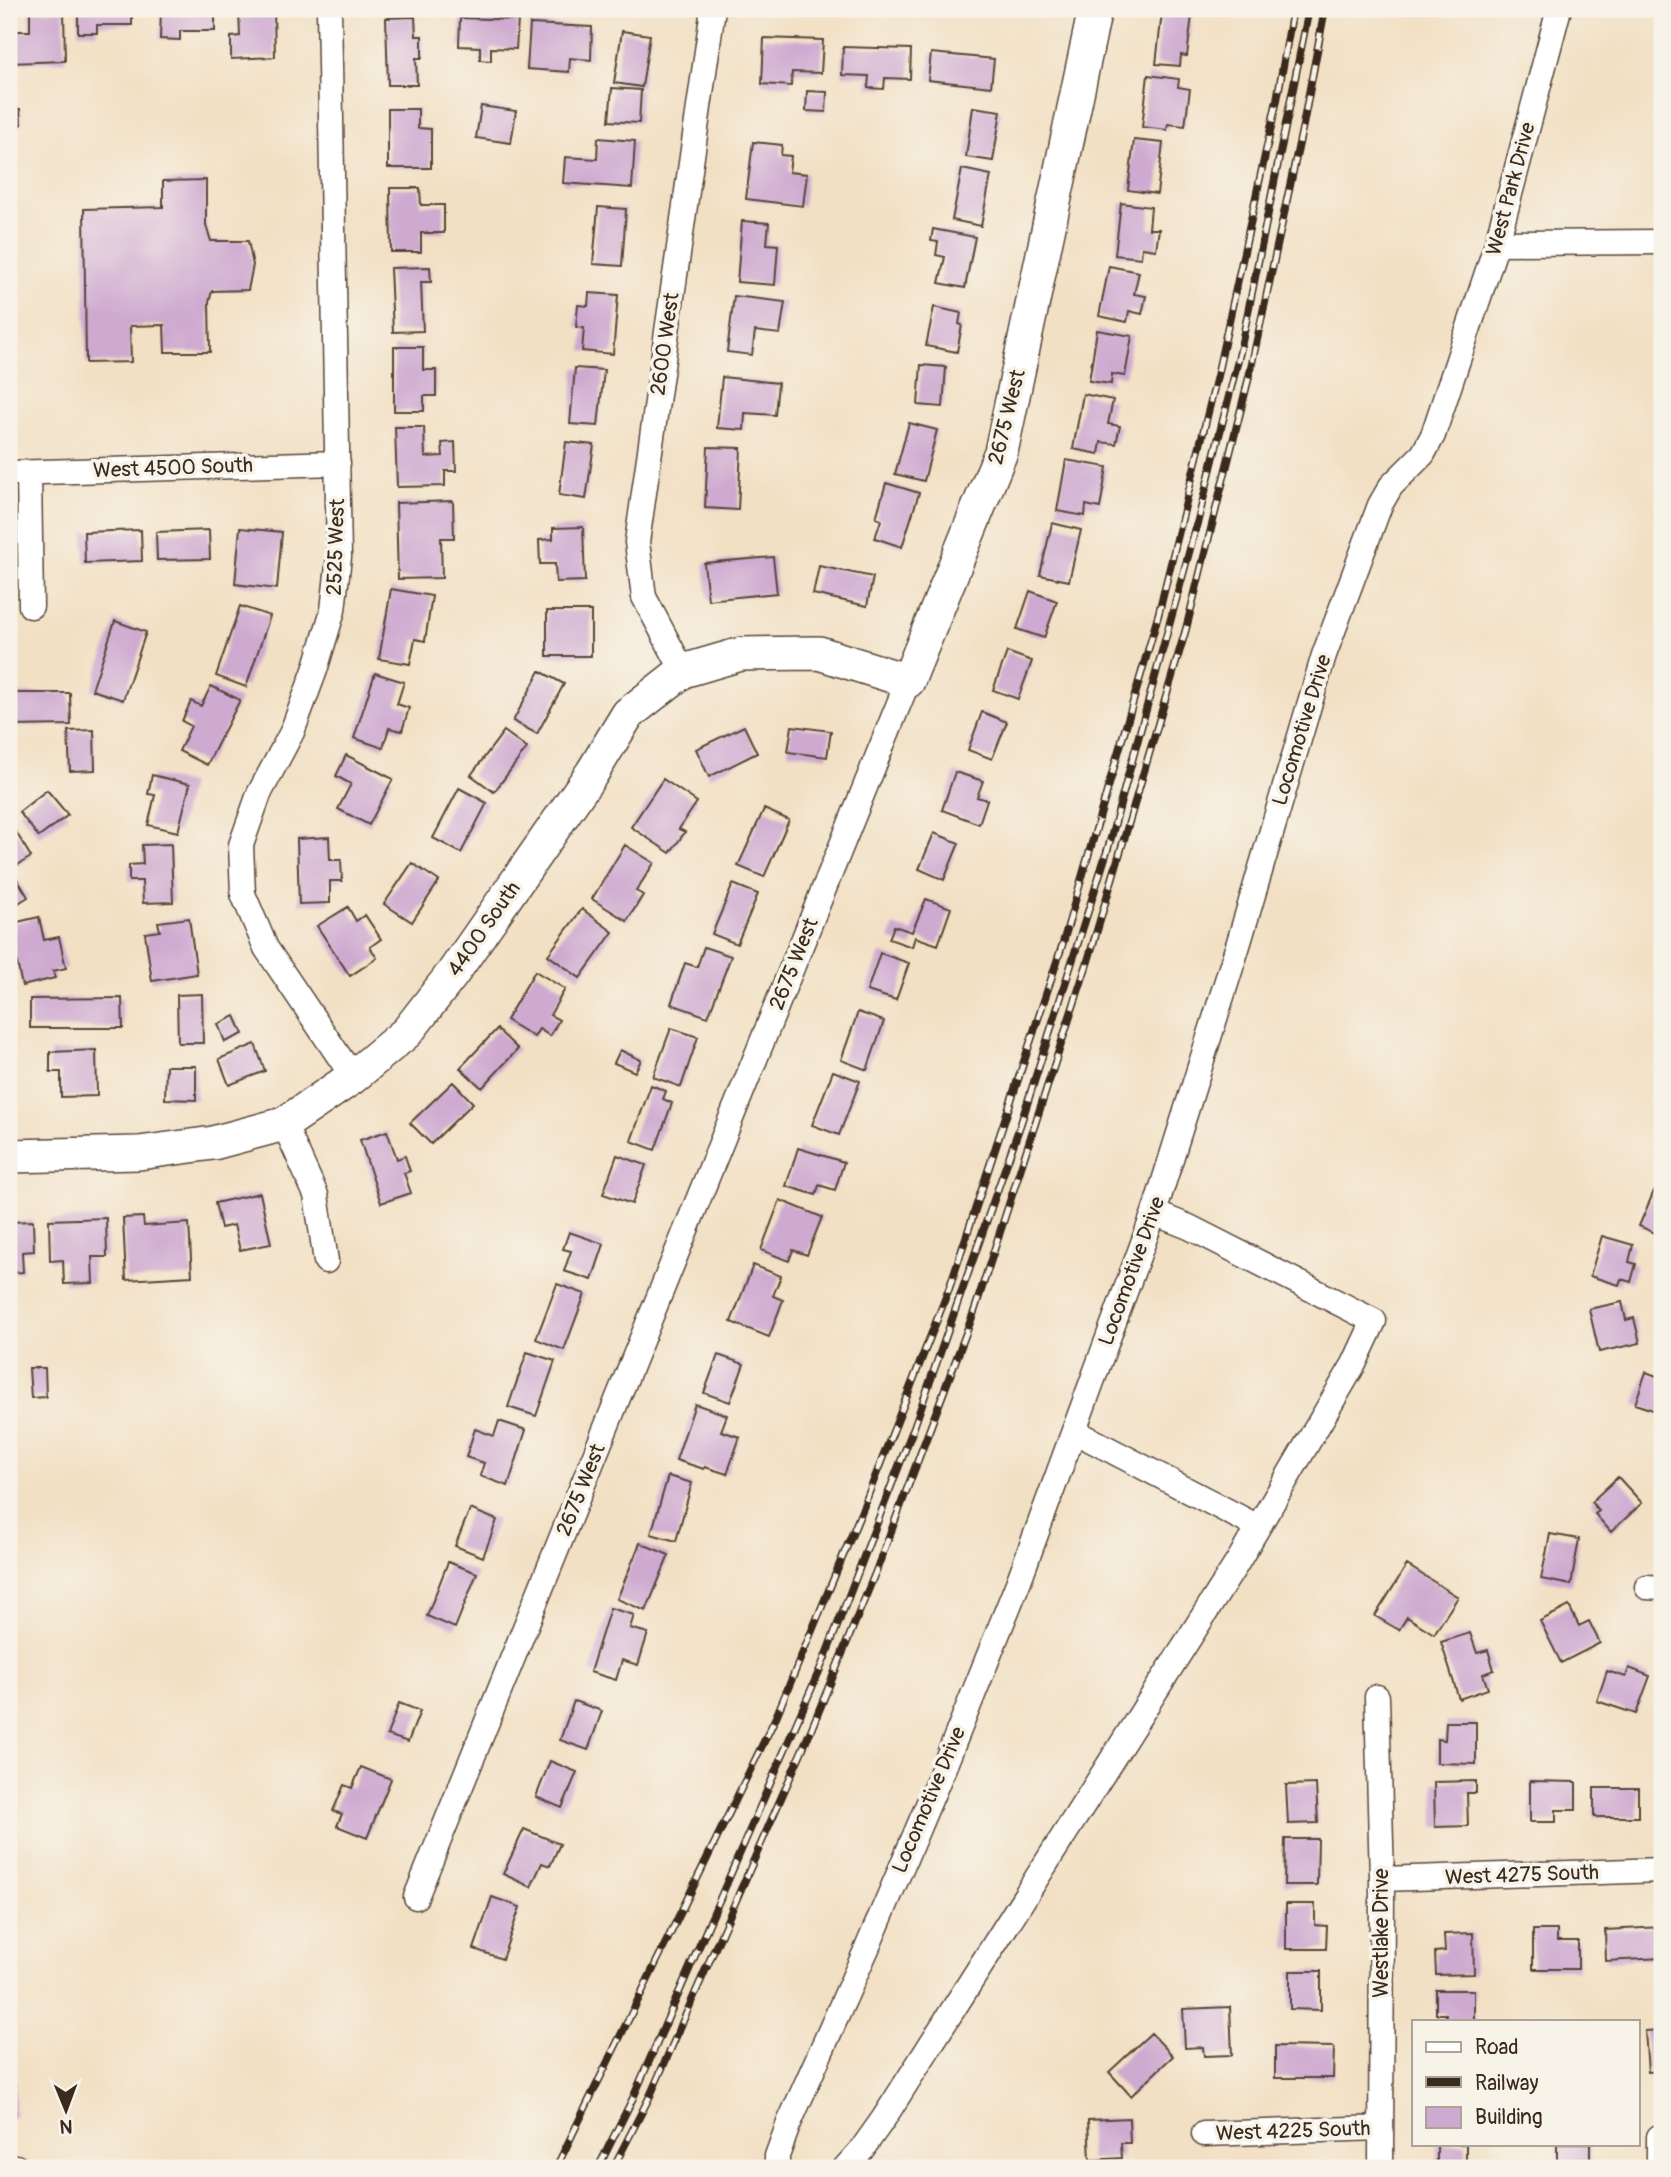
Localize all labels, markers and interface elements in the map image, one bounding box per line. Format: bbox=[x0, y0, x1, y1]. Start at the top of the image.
street label: West Park Drive bbox=[1480, 119, 1542, 259]
street label: 2600 West bbox=[644, 290, 686, 397]
street label: 2675 West bbox=[982, 366, 1032, 467]
street label: West 4500 South bbox=[93, 452, 253, 484]
street label: 2525 West bbox=[321, 498, 351, 596]
street label: Locomotive Drive bbox=[1266, 651, 1338, 809]
street label: 4400 South bbox=[441, 876, 527, 982]
street label: 2675 West bbox=[763, 914, 825, 1014]
street label: Locomotive Drive bbox=[1093, 1192, 1172, 1349]
street label: 2675 West bbox=[550, 1440, 612, 1540]
street label: Locomotive Drive bbox=[886, 1722, 972, 1877]
street label: West 4275 South bbox=[1445, 1859, 1599, 1891]
street label: Westlake Drive bbox=[1368, 1868, 1395, 1998]
legend bbox=[1412, 2020, 1640, 2146]
text: Road bbox=[1475, 2034, 1519, 2061]
text: Railway bbox=[1475, 2070, 1539, 2097]
north arrow bbox=[32, 2076, 102, 2146]
text: Building bbox=[1475, 2104, 1542, 2131]
text: N bbox=[60, 2114, 73, 2138]
street label: West 4225 South bbox=[1215, 2115, 1371, 2147]

